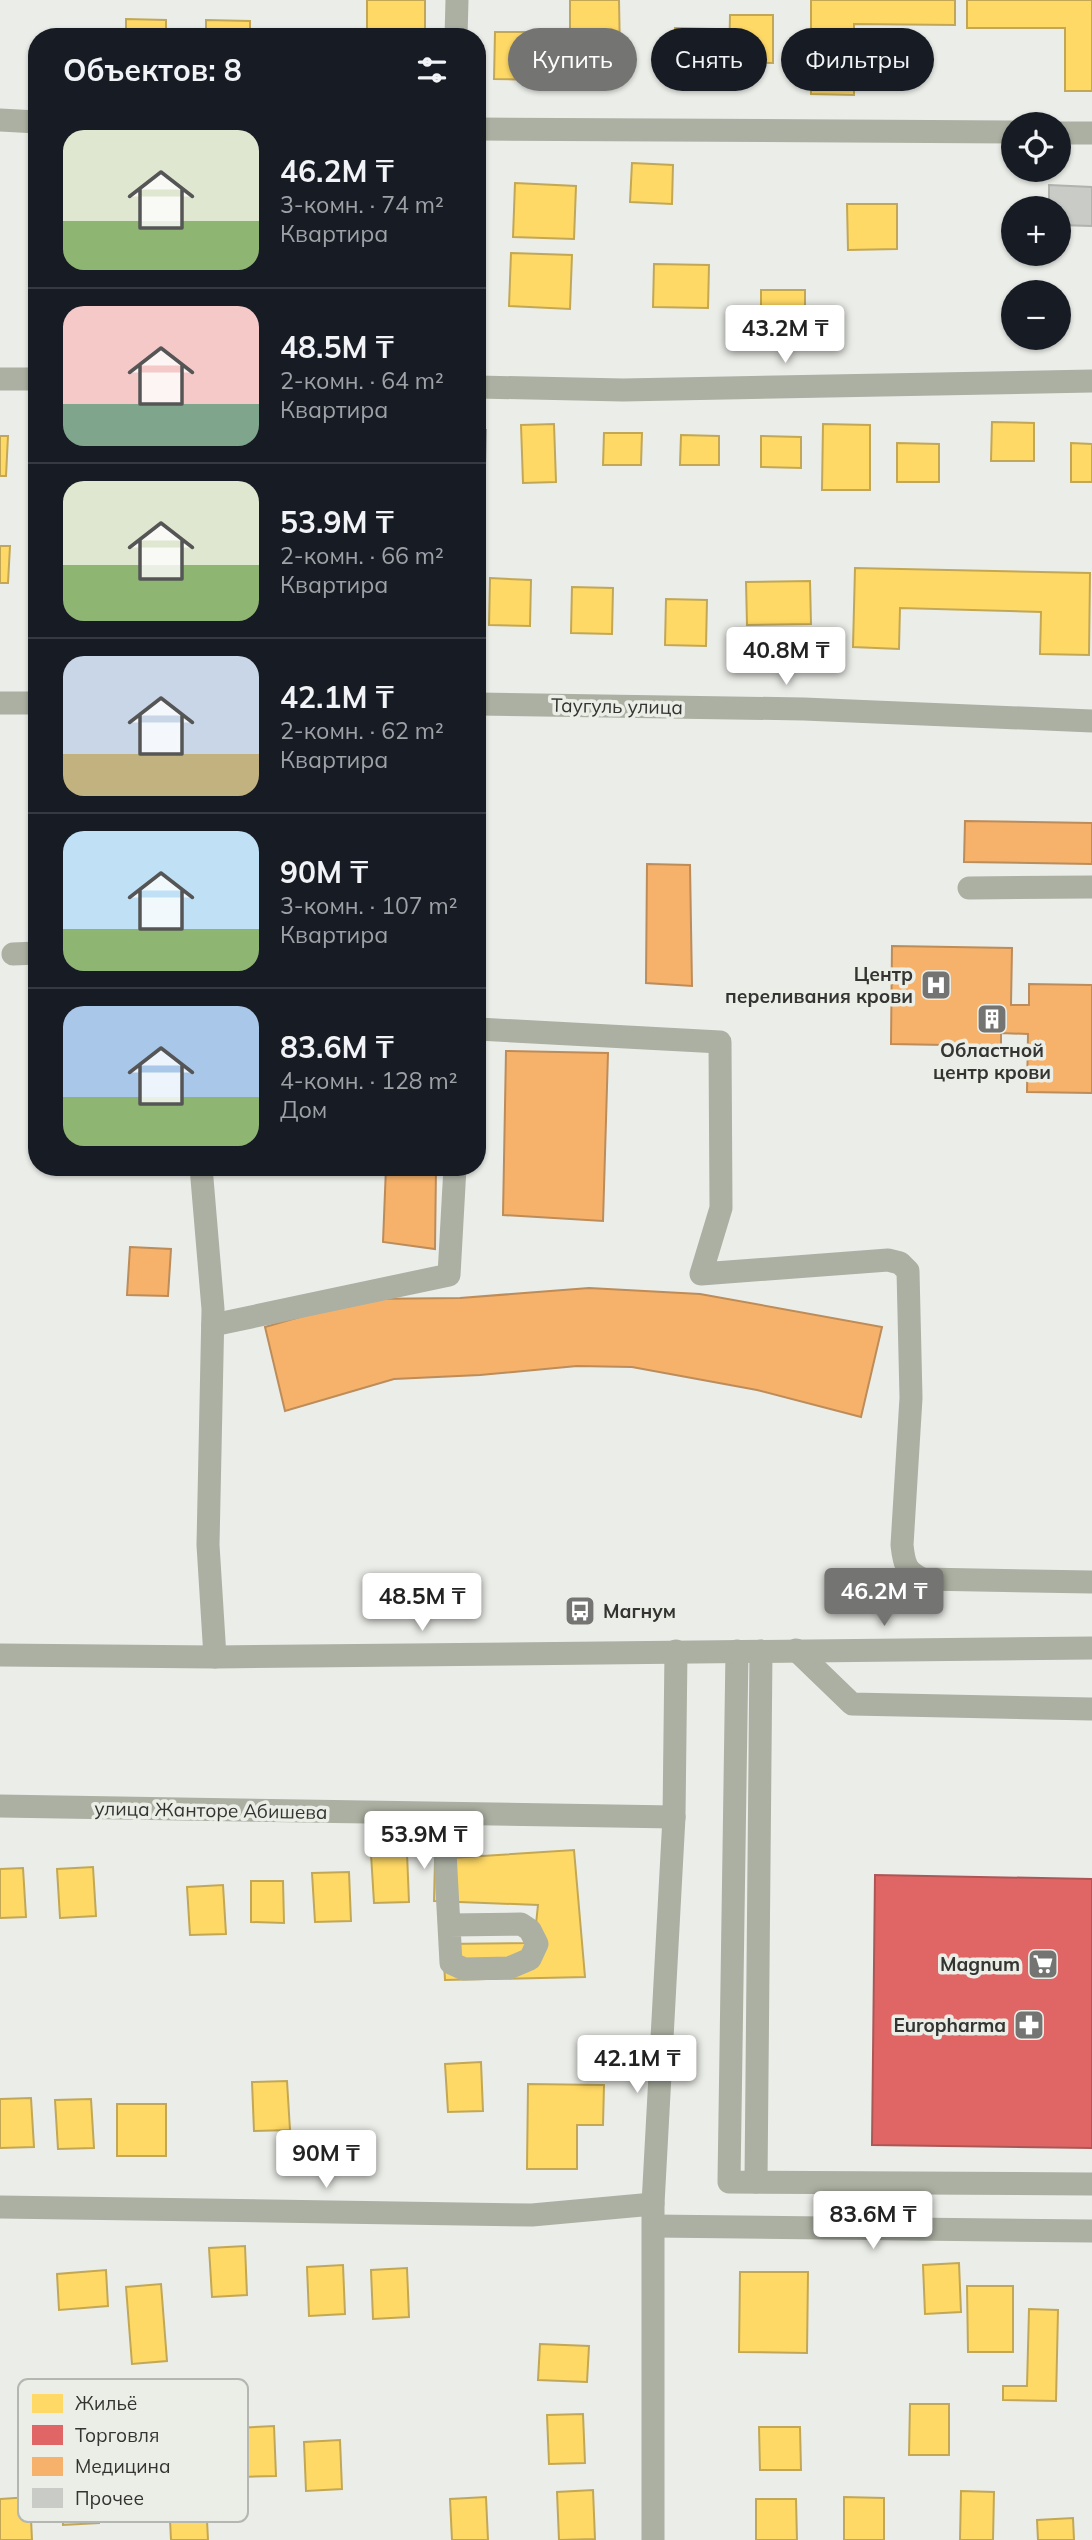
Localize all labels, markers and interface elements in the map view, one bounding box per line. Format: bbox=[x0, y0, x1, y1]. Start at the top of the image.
chip: Купить bbox=[508, 28, 637, 91]
chip: Снять bbox=[651, 28, 767, 91]
chip: Фильтры bbox=[781, 28, 934, 91]
text: Объектов: 8 bbox=[63, 51, 242, 89]
icon: filters bbox=[413, 51, 451, 89]
map controls bbox=[1001, 112, 1071, 350]
button: locate bbox=[1001, 112, 1071, 182]
text: 46.2M ₸ bbox=[280, 152, 394, 190]
icon: home bbox=[119, 158, 203, 242]
text: 3-комн. · 74 m² bbox=[280, 190, 444, 219]
button: + bbox=[1001, 196, 1071, 266]
text: Квартира bbox=[280, 219, 388, 248]
button: − bbox=[1001, 280, 1071, 350]
pin: 43.2M ₸ bbox=[720, 306, 850, 365]
text: 43.2M ₸ bbox=[741, 313, 829, 342]
text: 48.5M ₸ bbox=[280, 328, 394, 366]
icon: home bbox=[119, 334, 203, 418]
text: 2-комн. · 64 m² bbox=[280, 366, 444, 395]
text: Квартира bbox=[280, 395, 388, 424]
text: 53.9M ₸ bbox=[280, 503, 394, 541]
icon: home bbox=[119, 509, 203, 593]
text: 2-комн. · 66 m² bbox=[280, 541, 444, 570]
text: Квартира bbox=[280, 570, 388, 599]
pin: 40.8M ₸ bbox=[721, 628, 851, 687]
text: 40.8M ₸ bbox=[742, 635, 830, 664]
text: 42.1M ₸ bbox=[280, 678, 394, 716]
icon: home bbox=[119, 684, 203, 768]
street label: Таугуль улица bbox=[551, 693, 683, 719]
text: 2-комн. · 62 m² bbox=[280, 716, 444, 745]
text: Квартира bbox=[280, 745, 388, 774]
text: 90M ₸ bbox=[280, 853, 368, 891]
icon: home bbox=[119, 859, 203, 943]
text: 3-комн. · 107 m² bbox=[280, 891, 458, 920]
text: Квартира bbox=[280, 920, 388, 949]
place label: Центр переливания крови bbox=[725, 962, 913, 1008]
hospital icon: Центр переливания крови bbox=[919, 968, 953, 1002]
building icon: Областной центр крови bbox=[975, 1002, 1009, 1036]
text: 83.6M ₸ bbox=[280, 1028, 394, 1066]
icon: home bbox=[119, 1034, 203, 1118]
place label: Областной центр крови bbox=[933, 1038, 1051, 1084]
text: 4-комн. · 128 m² bbox=[280, 1066, 458, 1095]
text: Дом bbox=[280, 1095, 327, 1124]
pin: 46.2M ₸ bbox=[819, 1568, 949, 1628]
pin: 48.5M ₸ bbox=[357, 1574, 487, 1633]
text: 46.2M ₸ bbox=[840, 1576, 928, 1605]
text: 48.5M ₸ bbox=[378, 1581, 466, 1610]
bus stop icon: Магнум bbox=[563, 1594, 597, 1628]
place label: Магнум bbox=[603, 1599, 676, 1623]
street label: улица Жанторе Абишева bbox=[94, 1796, 328, 1824]
pin: 53.9M ₸ bbox=[359, 1812, 489, 1871]
text: 53.9M ₸ bbox=[380, 1819, 468, 1848]
supermarket icon: Magnum bbox=[1026, 1947, 1060, 1981]
place label: Magnum bbox=[940, 1952, 1020, 1976]
pharmacy icon: Europharma bbox=[1012, 2008, 1046, 2042]
place label: Europharma bbox=[893, 2013, 1006, 2037]
pin: 42.1M ₸ bbox=[572, 2036, 702, 2095]
text: 42.1M ₸ bbox=[593, 2043, 681, 2072]
pin: 90M ₸ bbox=[277, 2130, 375, 2190]
text: 90M ₸ bbox=[292, 2138, 360, 2167]
pin: 83.6M ₸ bbox=[808, 2192, 938, 2251]
text: 83.6M ₸ bbox=[829, 2199, 917, 2228]
legend bbox=[18, 2379, 248, 2522]
text: Жильё bbox=[75, 2391, 137, 2415]
text: Торговля bbox=[75, 2423, 159, 2447]
text: Медицина bbox=[75, 2454, 171, 2478]
text: Прочее bbox=[75, 2486, 144, 2510]

